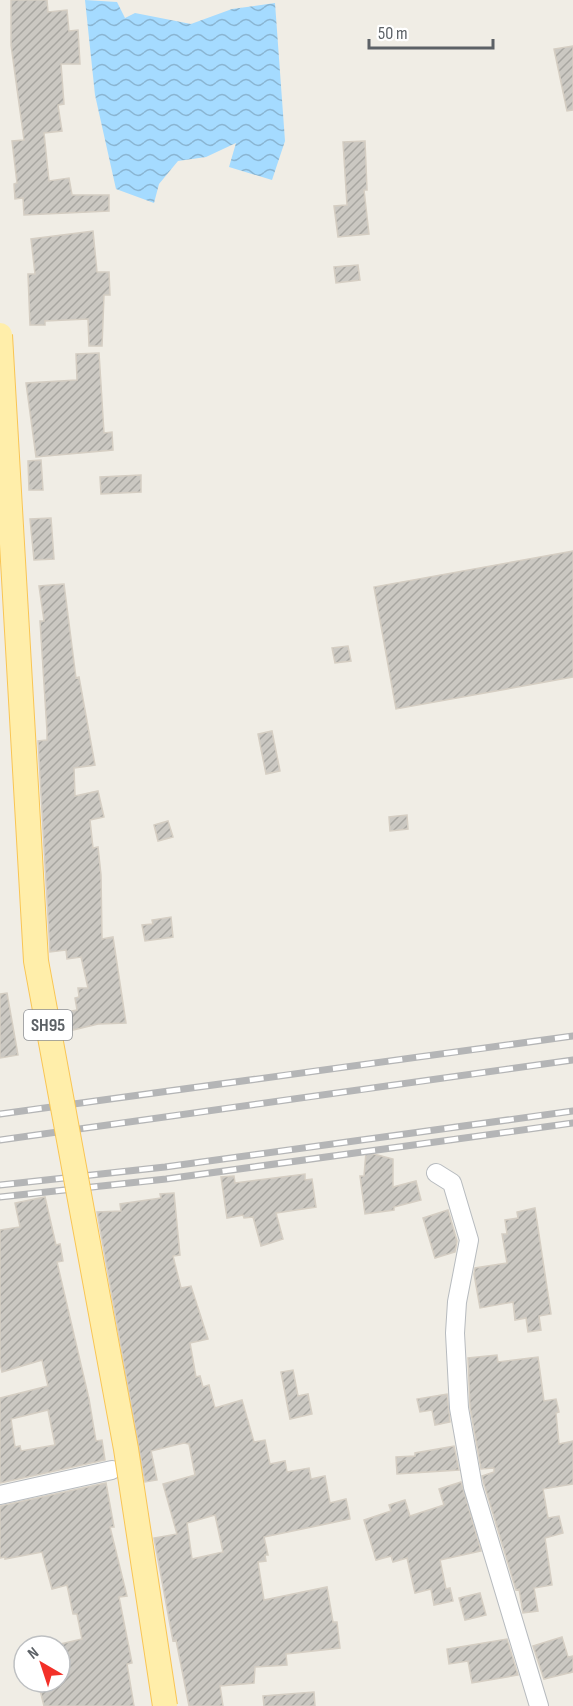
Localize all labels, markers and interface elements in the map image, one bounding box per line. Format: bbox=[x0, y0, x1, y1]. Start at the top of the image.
scale bar bbox=[369, 12, 494, 50]
text: 50 m bbox=[378, 23, 408, 44]
road number: SH95 bbox=[24, 1010, 72, 1040]
north arrow bbox=[12, 1634, 72, 1694]
text: N bbox=[24, 1643, 43, 1664]

